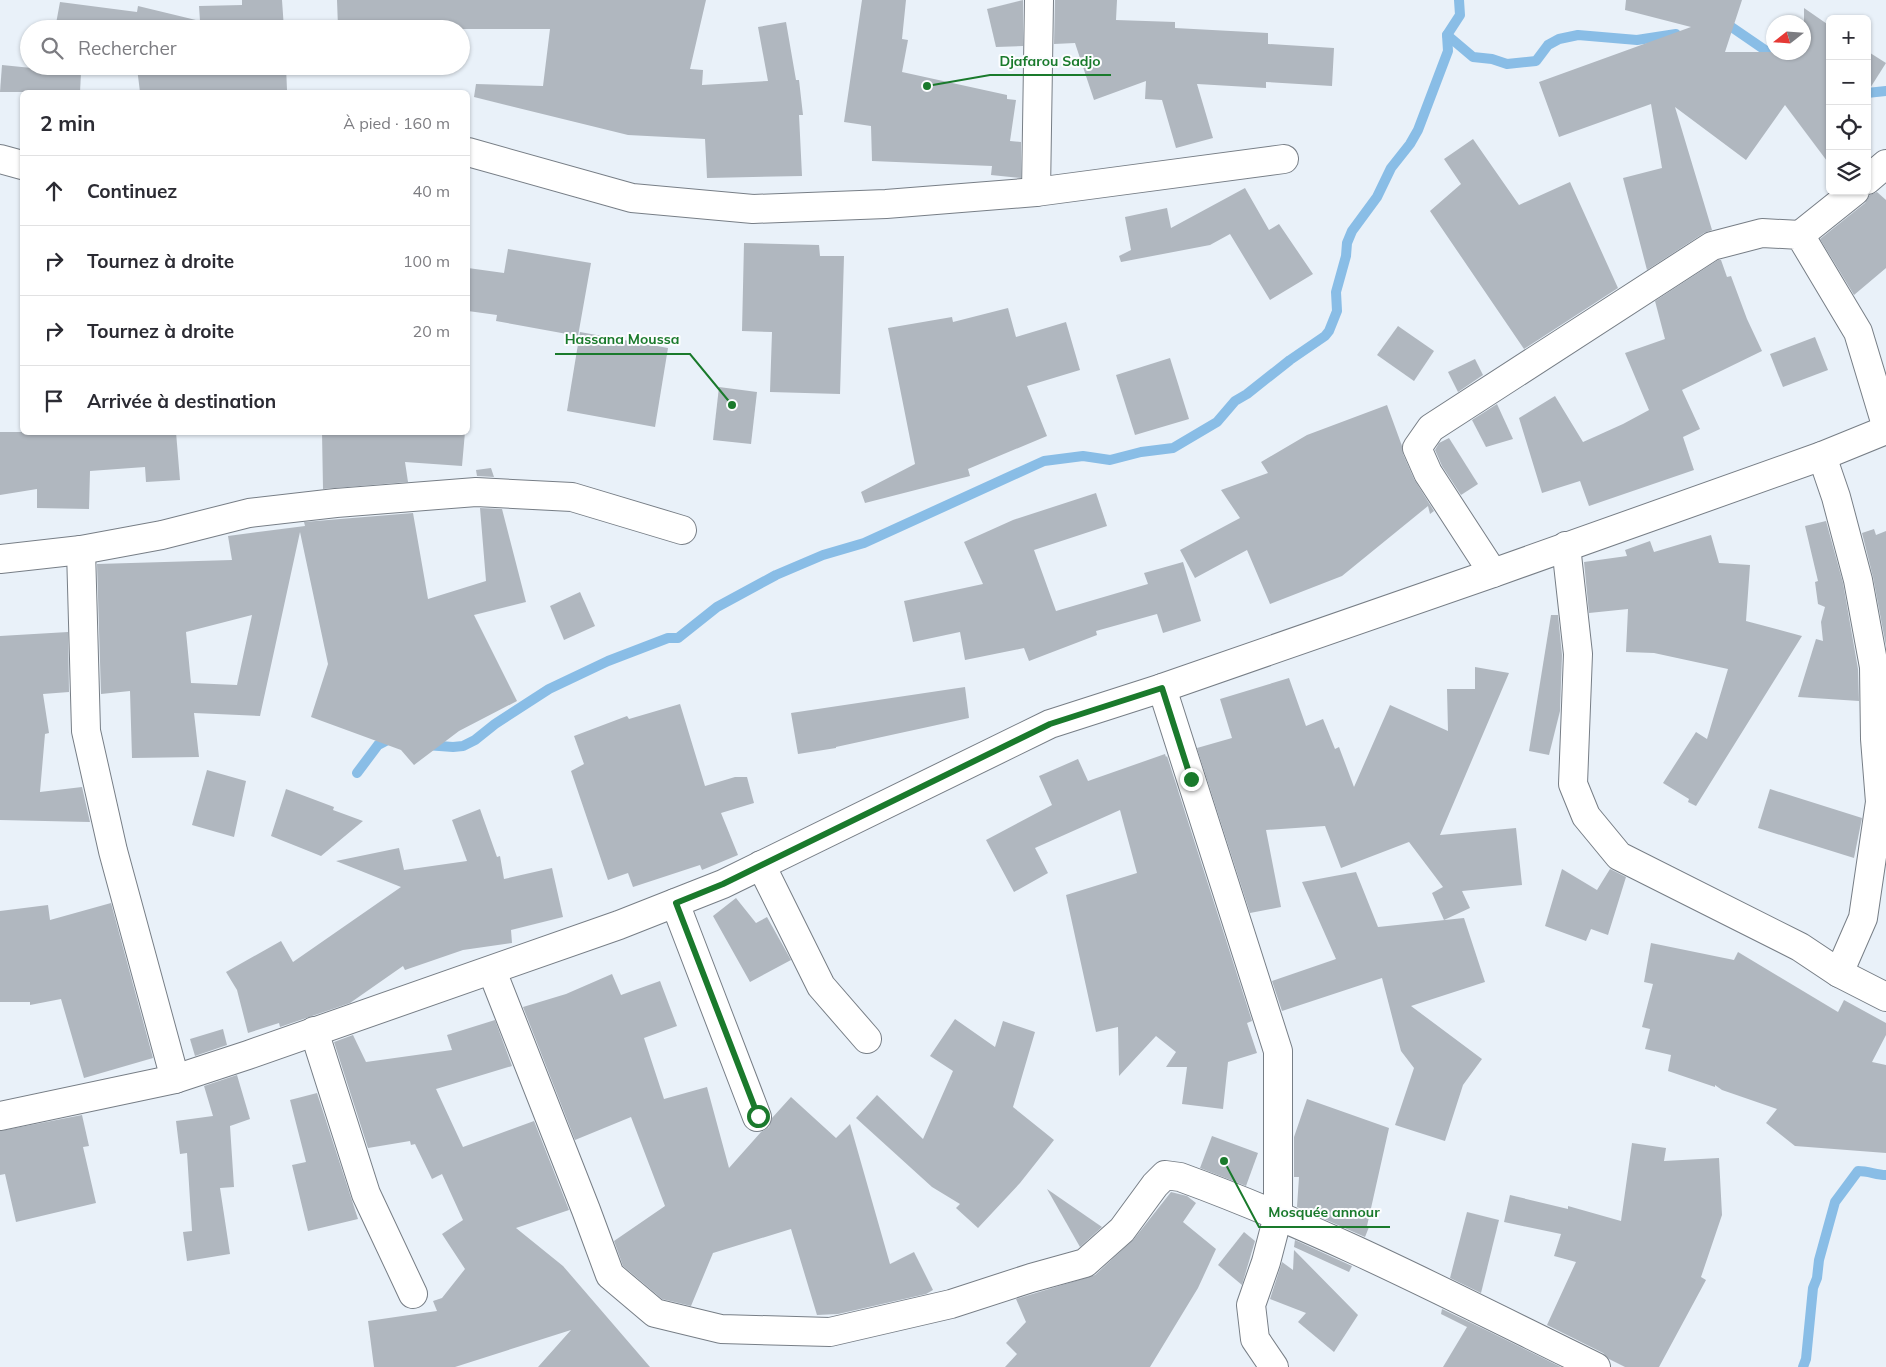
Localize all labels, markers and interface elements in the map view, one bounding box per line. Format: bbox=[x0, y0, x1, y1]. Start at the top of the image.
north arrow bbox=[1766, 15, 1811, 60]
map controls bbox=[1826, 15, 1871, 195]
button: + bbox=[1826, 15, 1871, 60]
search box bbox=[20, 20, 470, 75]
icon: search bbox=[38, 34, 66, 62]
text: Rechercher bbox=[78, 36, 177, 60]
callout: Djafarou Sadjo bbox=[990, 46, 1111, 75]
text: Djafarou Sadjo bbox=[1000, 52, 1100, 70]
button: − bbox=[1826, 60, 1871, 105]
button: locate bbox=[1826, 105, 1871, 150]
text: 2 min bbox=[40, 110, 95, 136]
text: À pied · 160 m bbox=[343, 113, 450, 133]
button: layers bbox=[1826, 150, 1871, 195]
icon: ahead bbox=[40, 177, 68, 205]
text: Continuez bbox=[87, 179, 177, 203]
text: 40 m bbox=[413, 181, 450, 201]
icon: right bbox=[40, 247, 68, 275]
text: Tournez à droite bbox=[87, 249, 234, 273]
text: 100 m bbox=[403, 251, 450, 271]
icon: right bbox=[40, 317, 68, 345]
text: Tournez à droite bbox=[87, 319, 234, 343]
text: 20 m bbox=[413, 321, 450, 341]
callout: Hassana Moussa bbox=[555, 325, 690, 354]
text: Hassana Moussa bbox=[565, 330, 679, 348]
icon: arrive bbox=[40, 387, 68, 415]
text: Arrivée à destination bbox=[87, 389, 276, 413]
route end bbox=[1180, 768, 1203, 791]
route start bbox=[747, 1105, 770, 1128]
callout: Mosquée annour bbox=[1259, 1198, 1390, 1227]
text: Mosquée annour bbox=[1268, 1203, 1380, 1221]

